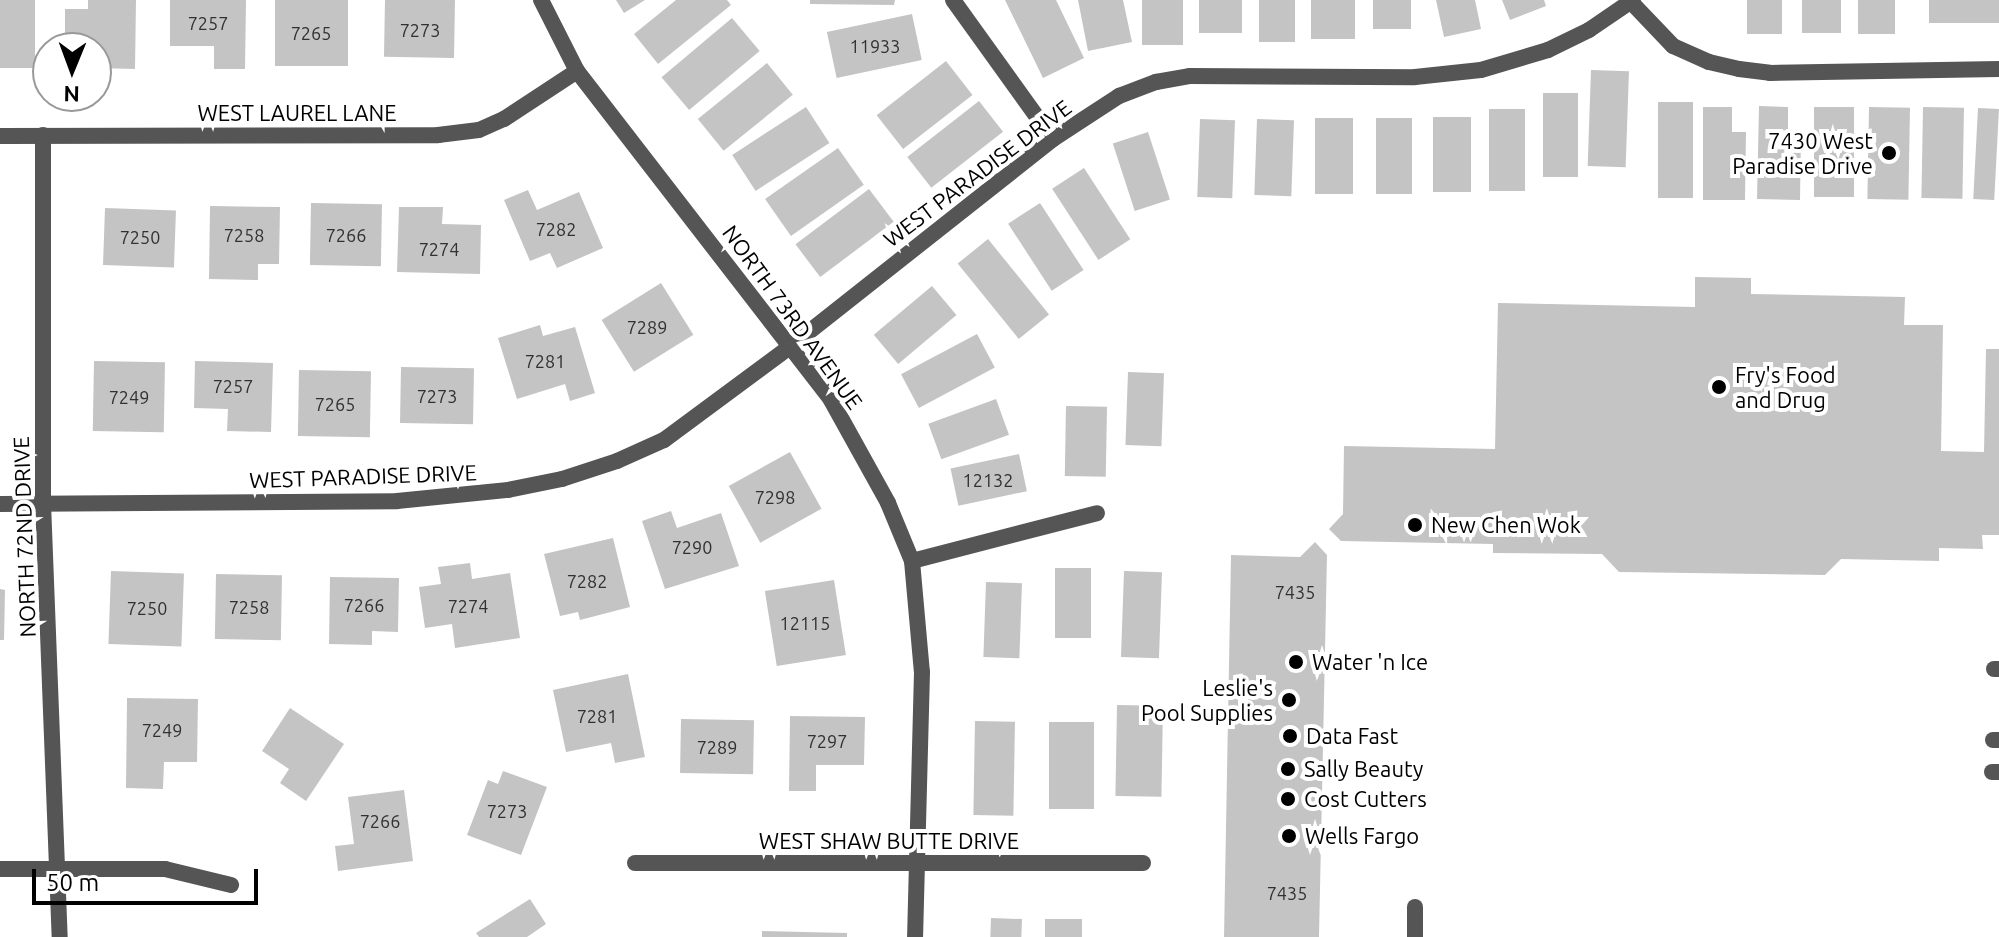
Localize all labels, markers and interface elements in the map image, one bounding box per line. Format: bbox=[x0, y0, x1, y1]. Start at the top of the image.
house number: 7257 bbox=[188, 12, 228, 34]
house number: 7273 bbox=[400, 19, 440, 41]
house number: 7265 bbox=[291, 22, 331, 44]
north arrow bbox=[32, 32, 112, 112]
house number: 11933 bbox=[850, 35, 900, 57]
text: N bbox=[63, 82, 80, 107]
street label: WEST PARADISE DRIVE bbox=[878, 94, 1076, 252]
street label: WEST LAUREL LANE bbox=[198, 100, 396, 126]
place label: 7430 West Paradise Drive bbox=[1732, 127, 1873, 178]
marker: 7430 West Paradise Drive bbox=[1880, 144, 1898, 162]
house number: 7282 bbox=[536, 218, 576, 240]
street label: NORTH 73RD AVENUE bbox=[717, 220, 869, 414]
house number: 7258 bbox=[224, 224, 264, 246]
house number: 7266 bbox=[326, 224, 366, 246]
house number: 7250 bbox=[120, 226, 160, 248]
house number: 7274 bbox=[419, 238, 459, 260]
house number: 7289 bbox=[627, 316, 667, 338]
house number: 7281 bbox=[525, 350, 565, 372]
place label: Fry's Food and Drug bbox=[1735, 361, 1836, 412]
house number: 7257 bbox=[213, 375, 253, 397]
marker: Fry's Food and Drug bbox=[1710, 378, 1728, 396]
house number: 7273 bbox=[417, 385, 457, 407]
house number: 7249 bbox=[109, 386, 149, 408]
house number: 7265 bbox=[315, 393, 355, 415]
street label: NORTH 72ND DRIVE bbox=[7, 436, 41, 638]
street label: WEST PARADISE DRIVE bbox=[249, 459, 477, 493]
house number: 12132 bbox=[963, 469, 1013, 491]
house number: 7298 bbox=[755, 486, 795, 508]
place label: New Chen Wok bbox=[1431, 512, 1581, 538]
marker: New Chen Wok bbox=[1406, 516, 1424, 534]
house number: 7290 bbox=[672, 536, 712, 558]
house number: 7282 bbox=[567, 570, 607, 592]
house number: 7435 bbox=[1275, 581, 1315, 603]
house number: 7266 bbox=[344, 594, 384, 616]
house number: 7274 bbox=[448, 595, 488, 617]
house number: 7258 bbox=[229, 596, 269, 618]
house number: 7250 bbox=[127, 597, 167, 619]
house number: 12115 bbox=[780, 612, 830, 634]
place label: Water 'n Ice bbox=[1312, 649, 1428, 675]
marker: Water 'n Ice bbox=[1287, 653, 1305, 671]
place label: Leslie's Pool Supplies bbox=[1141, 674, 1273, 726]
marker: Leslie's Pool Supplies bbox=[1280, 691, 1298, 709]
house number: 7281 bbox=[577, 705, 617, 727]
house number: 7249 bbox=[142, 719, 182, 741]
place label: Data Fast bbox=[1306, 723, 1398, 749]
marker: Data Fast bbox=[1281, 727, 1299, 745]
house number: 7297 bbox=[807, 730, 847, 752]
house number: 7289 bbox=[697, 736, 737, 758]
place label: Sally Beauty bbox=[1304, 756, 1423, 782]
marker: Sally Beauty bbox=[1279, 760, 1297, 778]
place label: Cost Cutters bbox=[1304, 786, 1427, 812]
marker: Cost Cutters bbox=[1279, 790, 1297, 808]
house number: 7273 bbox=[487, 800, 527, 822]
house number: 7266 bbox=[360, 810, 400, 832]
place label: Wells Fargo bbox=[1305, 823, 1419, 849]
marker: Wells Fargo bbox=[1280, 827, 1298, 845]
street label: WEST SHAW BUTTE DRIVE bbox=[759, 828, 1019, 854]
scale bar bbox=[36, 853, 262, 903]
text: 50 m bbox=[46, 869, 99, 896]
house number: 7435 bbox=[1267, 882, 1307, 904]

